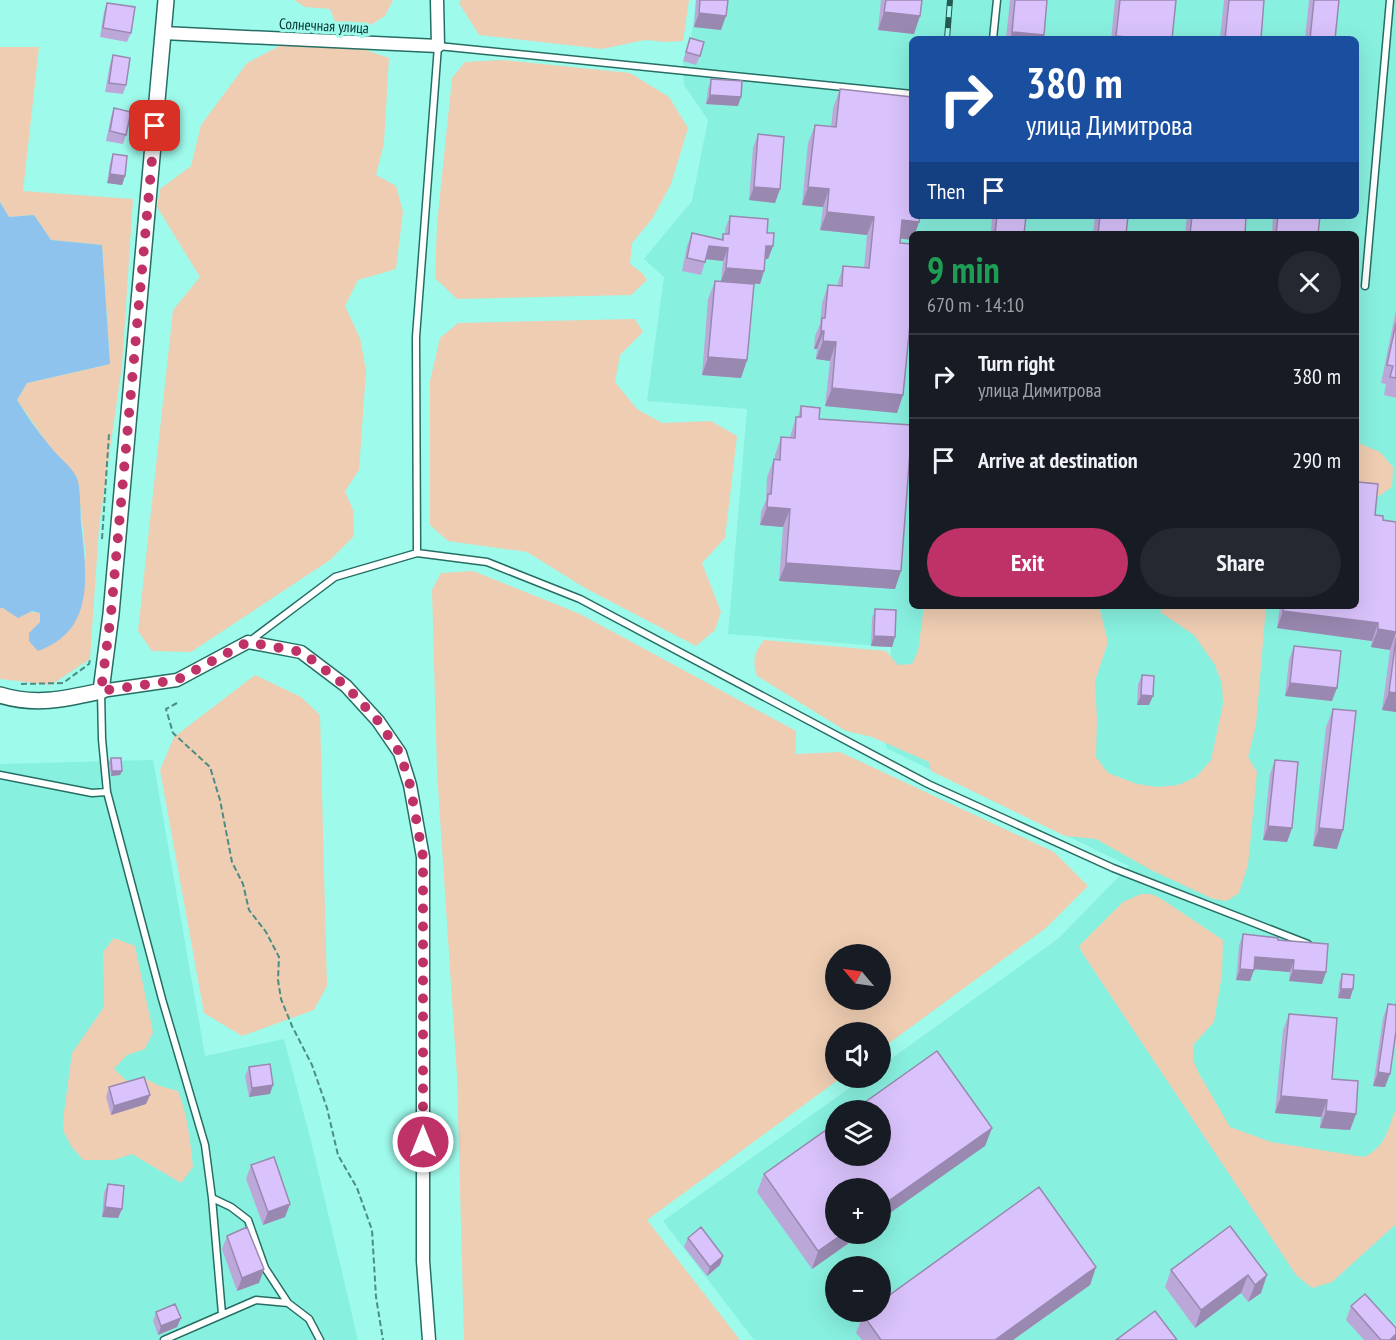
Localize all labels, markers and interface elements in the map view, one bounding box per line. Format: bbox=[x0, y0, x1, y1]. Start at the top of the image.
street label: Солнечная улица bbox=[279, 14, 369, 37]
text: 380 m bbox=[1026, 55, 1123, 110]
icon: right bbox=[927, 60, 1005, 138]
pin bbox=[129, 100, 180, 151]
text: улица Димитрова bbox=[1026, 108, 1193, 142]
icon: arrive bbox=[138, 109, 171, 142]
icon: arrive bbox=[977, 174, 1010, 207]
text: Then bbox=[927, 177, 965, 205]
text: 9 min bbox=[927, 246, 1000, 293]
button: close bbox=[1278, 251, 1341, 314]
text: 670 m · 14:10 bbox=[927, 292, 1024, 318]
text: Turn right bbox=[978, 349, 1055, 377]
icon: right bbox=[927, 360, 960, 393]
text: 380 m bbox=[1292, 362, 1341, 390]
text: улица Димитрова bbox=[978, 377, 1102, 403]
icon: arrive bbox=[927, 444, 960, 477]
text: Arrive at destination bbox=[978, 446, 1138, 474]
text: 290 m bbox=[1292, 446, 1341, 474]
button: Exit bbox=[927, 528, 1128, 597]
button: Share bbox=[1140, 528, 1341, 597]
north arrow bbox=[825, 944, 891, 1010]
map controls bbox=[825, 944, 891, 1322]
button: sound bbox=[825, 1022, 891, 1088]
button: layers bbox=[825, 1100, 891, 1166]
position arrow bbox=[391, 1110, 455, 1174]
button: + bbox=[825, 1178, 891, 1244]
button: − bbox=[825, 1256, 891, 1322]

